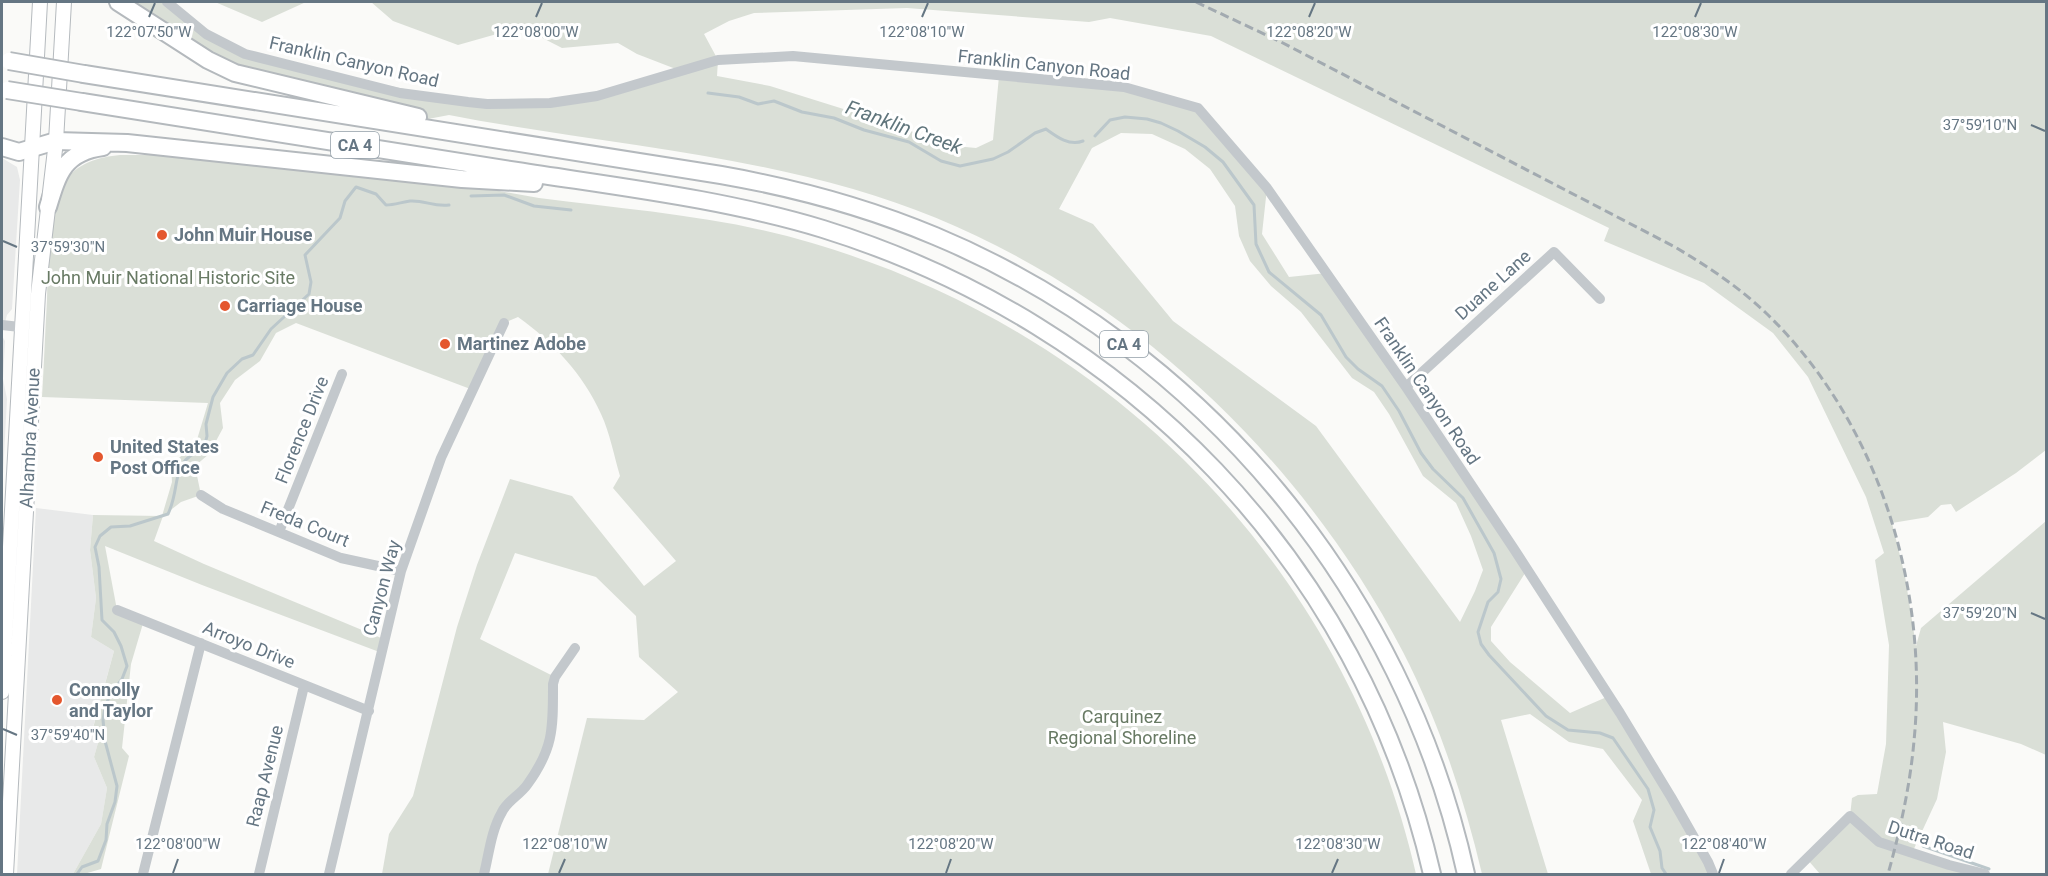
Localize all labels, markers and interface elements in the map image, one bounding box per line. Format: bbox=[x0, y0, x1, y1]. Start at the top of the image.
text: 122°07'50"W bbox=[106, 23, 192, 41]
text: 122°08'00"W bbox=[493, 23, 579, 41]
text: 122°08'10"W bbox=[879, 23, 965, 41]
text: 122°08'20"W bbox=[1266, 23, 1352, 41]
text: 122°08'30"W bbox=[1652, 23, 1738, 41]
street label: Franklin Canyon Road bbox=[267, 32, 441, 91]
street label: Franklin Canyon Road bbox=[957, 45, 1131, 84]
water label: Franklin Creek bbox=[842, 95, 967, 160]
text: 37°59'10"N bbox=[1943, 116, 2017, 134]
road number: CA 4 bbox=[331, 132, 379, 158]
place label: John Muir House bbox=[174, 224, 313, 245]
marker: John Muir House bbox=[155, 228, 169, 242]
text: 37°59'30"N bbox=[31, 238, 105, 256]
street label: Duane Lane bbox=[1451, 245, 1535, 324]
park label: John Muir National Historic Site bbox=[41, 267, 295, 288]
place label: Carriage House bbox=[237, 295, 363, 316]
marker: Carriage House bbox=[218, 299, 232, 313]
street label: Franklin Canyon Road bbox=[1370, 313, 1485, 468]
road number: CA 4 bbox=[1100, 331, 1148, 357]
place label: Martinez Adobe bbox=[457, 333, 586, 354]
marker: Martinez Adobe bbox=[438, 337, 452, 351]
street label: Alhambra Avenue bbox=[15, 367, 44, 509]
street label: Florence Drive bbox=[270, 373, 333, 487]
place label: United States Post Office bbox=[110, 436, 219, 478]
marker: United States Post Office bbox=[91, 450, 105, 464]
street label: Freda Court bbox=[258, 496, 353, 551]
street label: Canyon Way bbox=[359, 537, 405, 638]
text: 37°59'20"N bbox=[1943, 604, 2017, 622]
street label: Arroyo Drive bbox=[200, 617, 298, 673]
place label: Connolly and Taylor bbox=[69, 679, 153, 721]
marker: Connolly and Taylor bbox=[50, 693, 64, 707]
park label: Carquinez Regional Shoreline bbox=[1048, 706, 1196, 748]
street label: Raap Avenue bbox=[242, 723, 287, 829]
text: 37°59'40"N bbox=[31, 726, 105, 744]
street label: Dutra Road bbox=[1886, 816, 1977, 863]
text: 122°08'00"W bbox=[135, 835, 221, 853]
text: 122°08'10"W bbox=[522, 835, 608, 853]
text: 122°08'20"W bbox=[908, 835, 994, 853]
text: 122°08'30"W bbox=[1295, 835, 1381, 853]
text: 122°08'40"W bbox=[1681, 835, 1767, 853]

